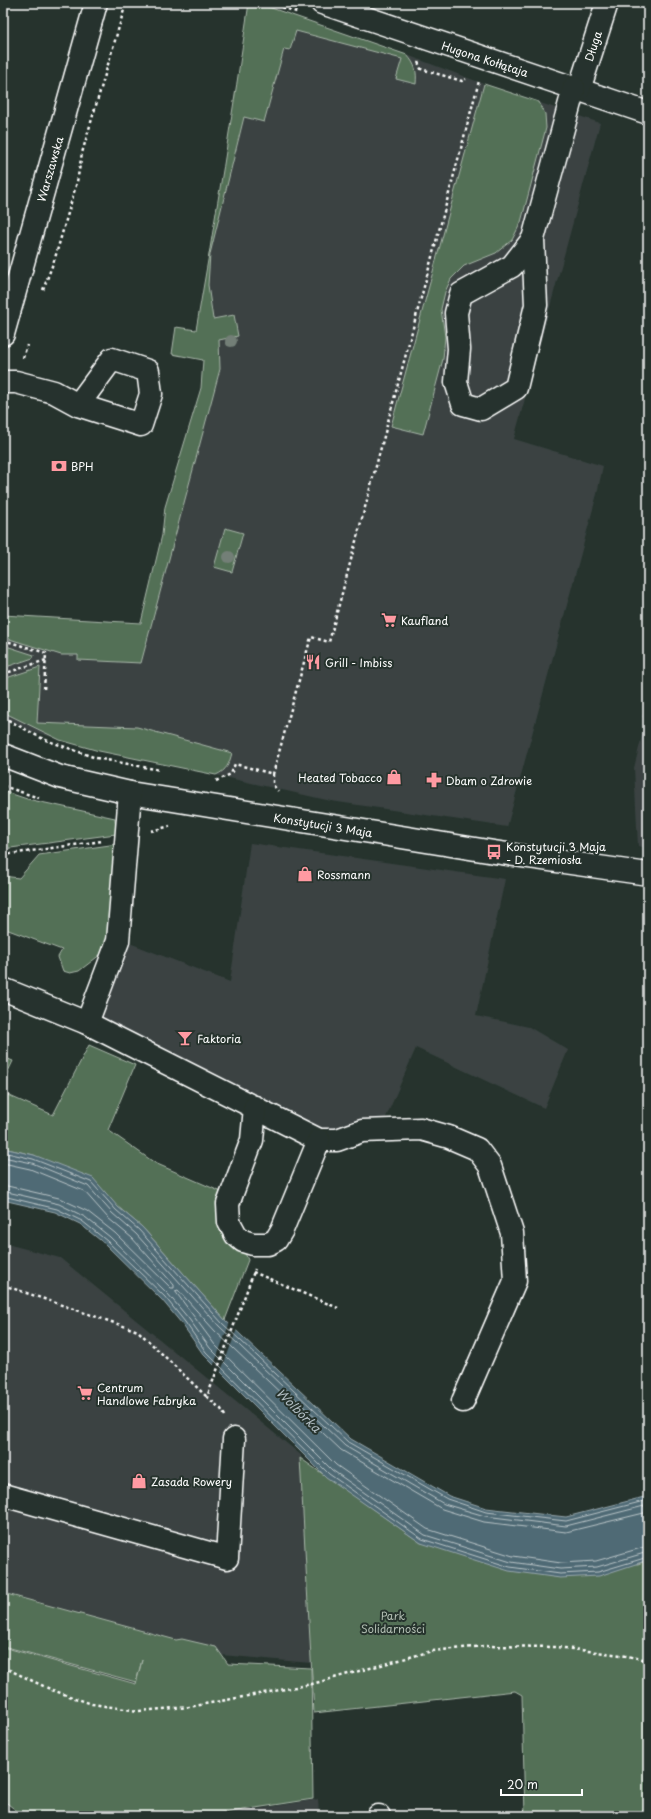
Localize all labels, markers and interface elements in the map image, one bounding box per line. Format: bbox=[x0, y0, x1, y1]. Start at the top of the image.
street label: Długa bbox=[580, 28, 606, 63]
street label: Hugona Kołłątaja bbox=[439, 37, 531, 81]
street label: Warszawska bbox=[33, 134, 68, 204]
bank icon: BPH bbox=[50, 457, 68, 475]
place label: BPH bbox=[71, 458, 94, 475]
supermarket icon: Kaufland bbox=[380, 611, 398, 629]
place label: Kaufland bbox=[401, 612, 448, 629]
restaurant icon: Grill - Imbiss bbox=[304, 653, 322, 671]
place label: Grill - Imbiss bbox=[325, 654, 392, 671]
shop icon: Heated Tobacco bbox=[385, 768, 403, 786]
place label: Heated Tobacco bbox=[298, 769, 382, 786]
pharmacy icon: Dbam o Zdrowie bbox=[425, 771, 443, 789]
place label: Dbam o Zdrowie bbox=[446, 772, 532, 789]
street label: Konstytucji 3 Maja bbox=[272, 809, 374, 841]
place label: Konstytucji 3 Maja - D. Rzemiosła bbox=[506, 838, 606, 868]
bus stop icon: Konstytucji 3 Maja - D. Rzemiosła bbox=[485, 843, 503, 861]
shop icon: Rossmann bbox=[296, 865, 314, 883]
place label: Rossmann bbox=[317, 866, 371, 883]
bar icon: Faktoria bbox=[176, 1029, 194, 1047]
place label: Faktoria bbox=[197, 1030, 241, 1047]
place label: Centrum Handlowe Fabryka bbox=[97, 1379, 196, 1409]
supermarket icon: Centrum Handlowe Fabryka bbox=[76, 1384, 94, 1402]
water label: Wolbórka bbox=[273, 1384, 326, 1437]
shop icon: Zasada Rowery bbox=[130, 1472, 148, 1490]
place label: Zasada Rowery bbox=[151, 1473, 232, 1490]
park label: Park Solidarności bbox=[361, 1607, 425, 1637]
scale bar bbox=[501, 1771, 582, 1797]
text: 20 m bbox=[507, 1775, 538, 1793]

